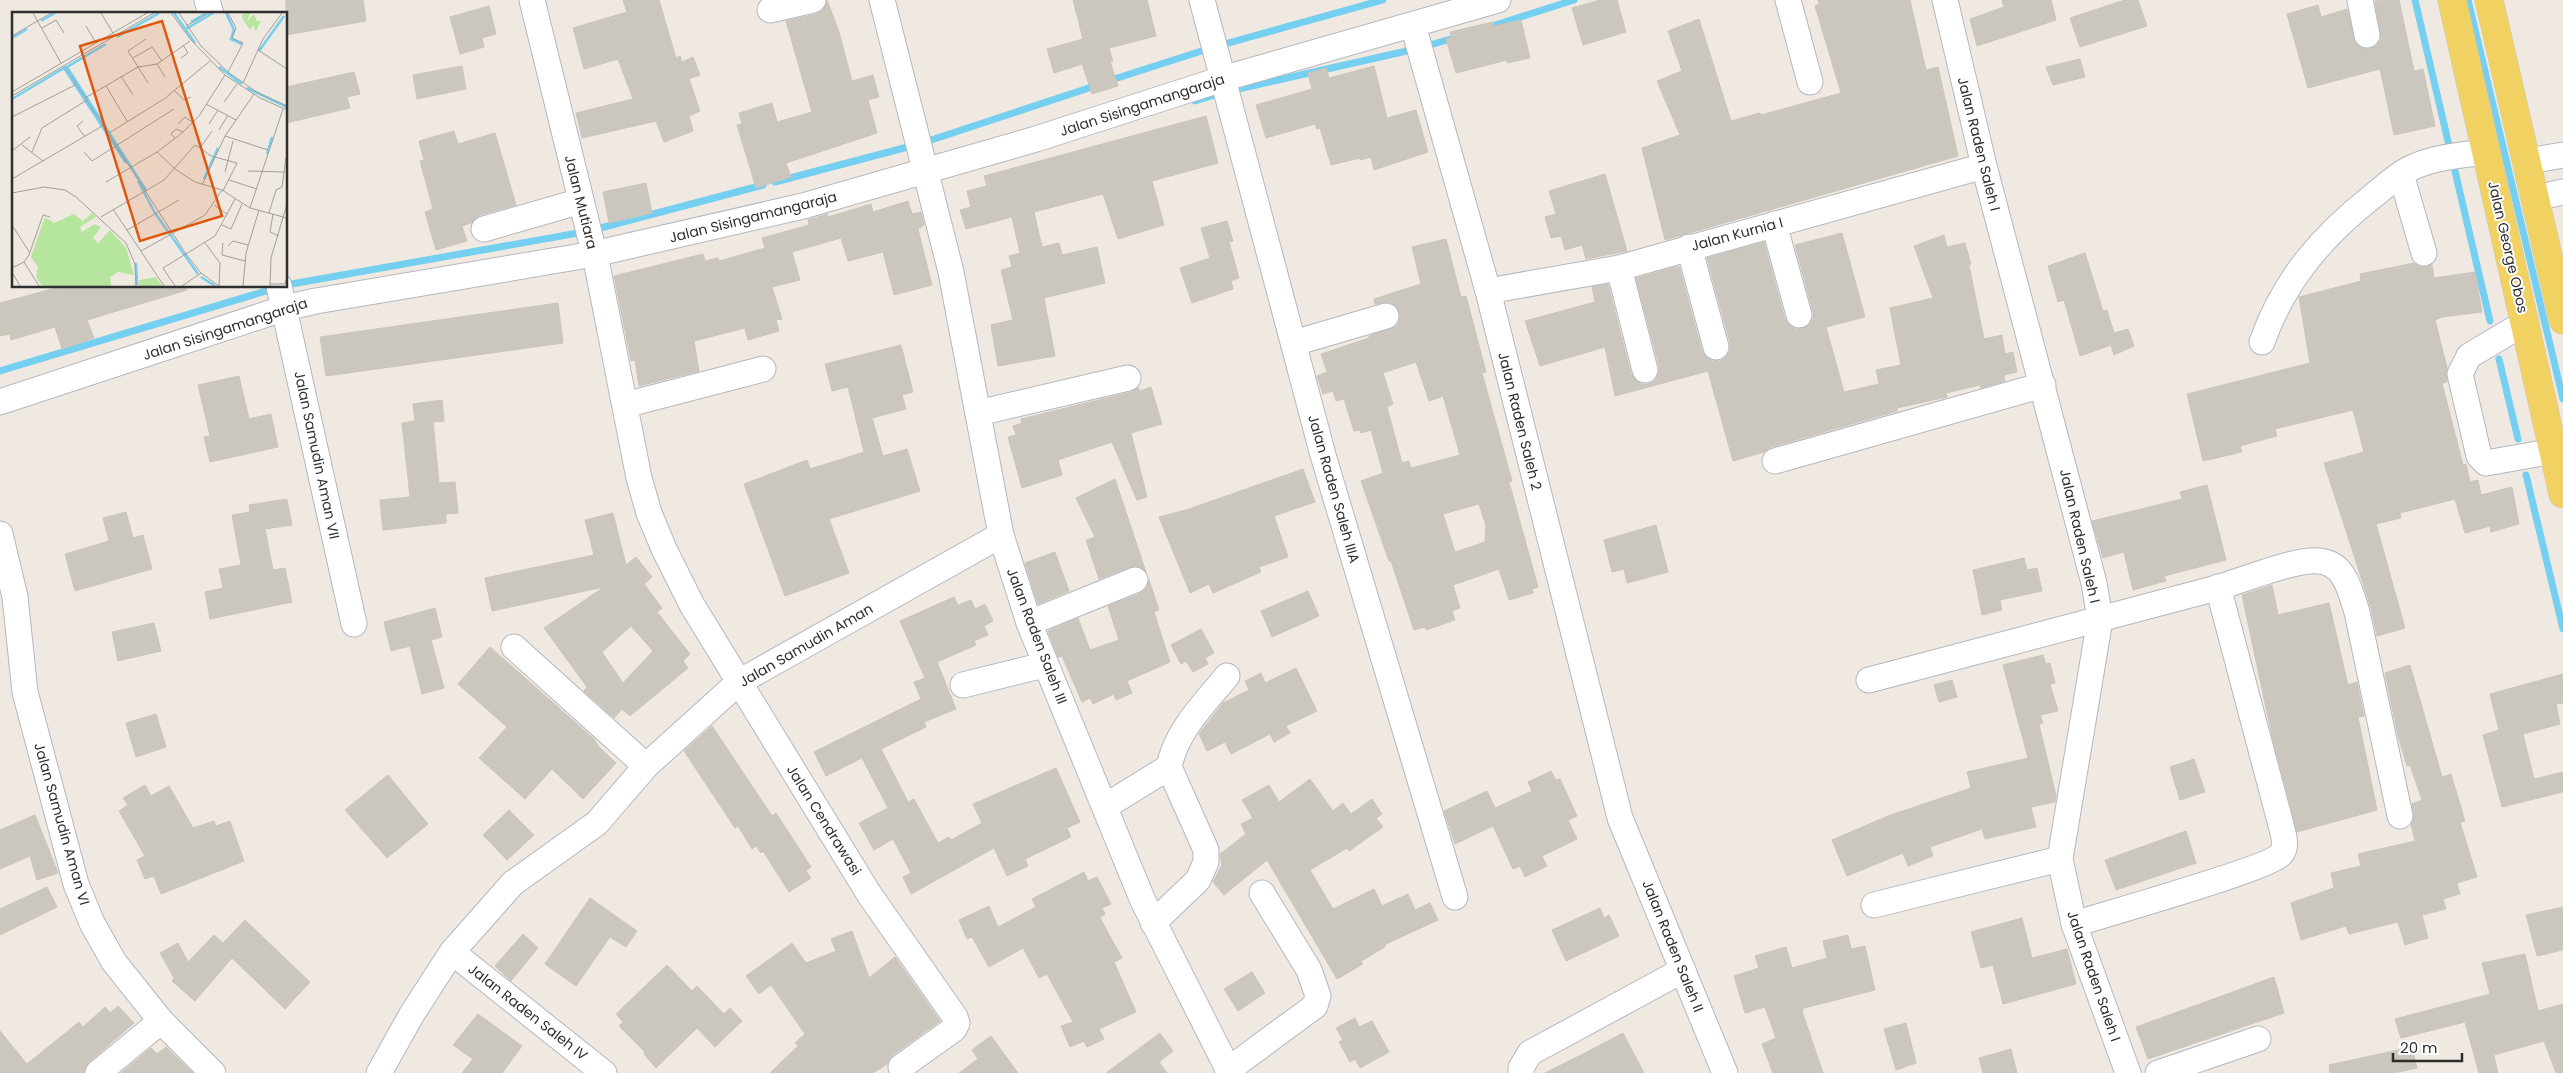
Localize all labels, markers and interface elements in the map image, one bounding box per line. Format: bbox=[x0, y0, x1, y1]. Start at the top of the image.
inset map bbox=[12, 12, 288, 288]
street label: Jalan Sisingamangaraja bbox=[1057, 69, 1227, 141]
street label: Jalan Raden Saleh I bbox=[1953, 75, 2005, 213]
street label: Jalan Mutiara bbox=[560, 153, 602, 251]
street label: Jalan George Obos bbox=[2483, 179, 2533, 315]
street label: Jalan Sisingamangaraja bbox=[667, 186, 839, 248]
street label: Jalan Kurnia I bbox=[1689, 212, 1785, 256]
street label: Jalan Sisingamangaraja bbox=[140, 293, 310, 365]
street label: Jalan Raden Saleh 2 bbox=[1493, 350, 1547, 492]
street label: Jalan Samudin Aman VII bbox=[289, 369, 345, 541]
street label: Jalan Raden Saleh IIIA bbox=[1303, 412, 1365, 566]
street label: Jalan Raden Saleh I bbox=[2055, 467, 2105, 605]
street label: Jalan Raden Saleh III bbox=[1002, 565, 1072, 707]
street label: Jalan Samudin Aman bbox=[735, 598, 877, 692]
street label: Jalan Samudin Aman VI bbox=[29, 740, 95, 908]
street label: Jalan Cendrawasi bbox=[782, 761, 866, 879]
street label: Jalan Raden Saleh II bbox=[1637, 877, 1709, 1015]
street label: Jalan Raden Saleh I bbox=[2062, 908, 2126, 1044]
street label: Jalan Raden Saleh IV bbox=[464, 959, 592, 1065]
scale bar bbox=[2393, 1030, 2462, 1062]
text: 20 m bbox=[2400, 1037, 2438, 1058]

